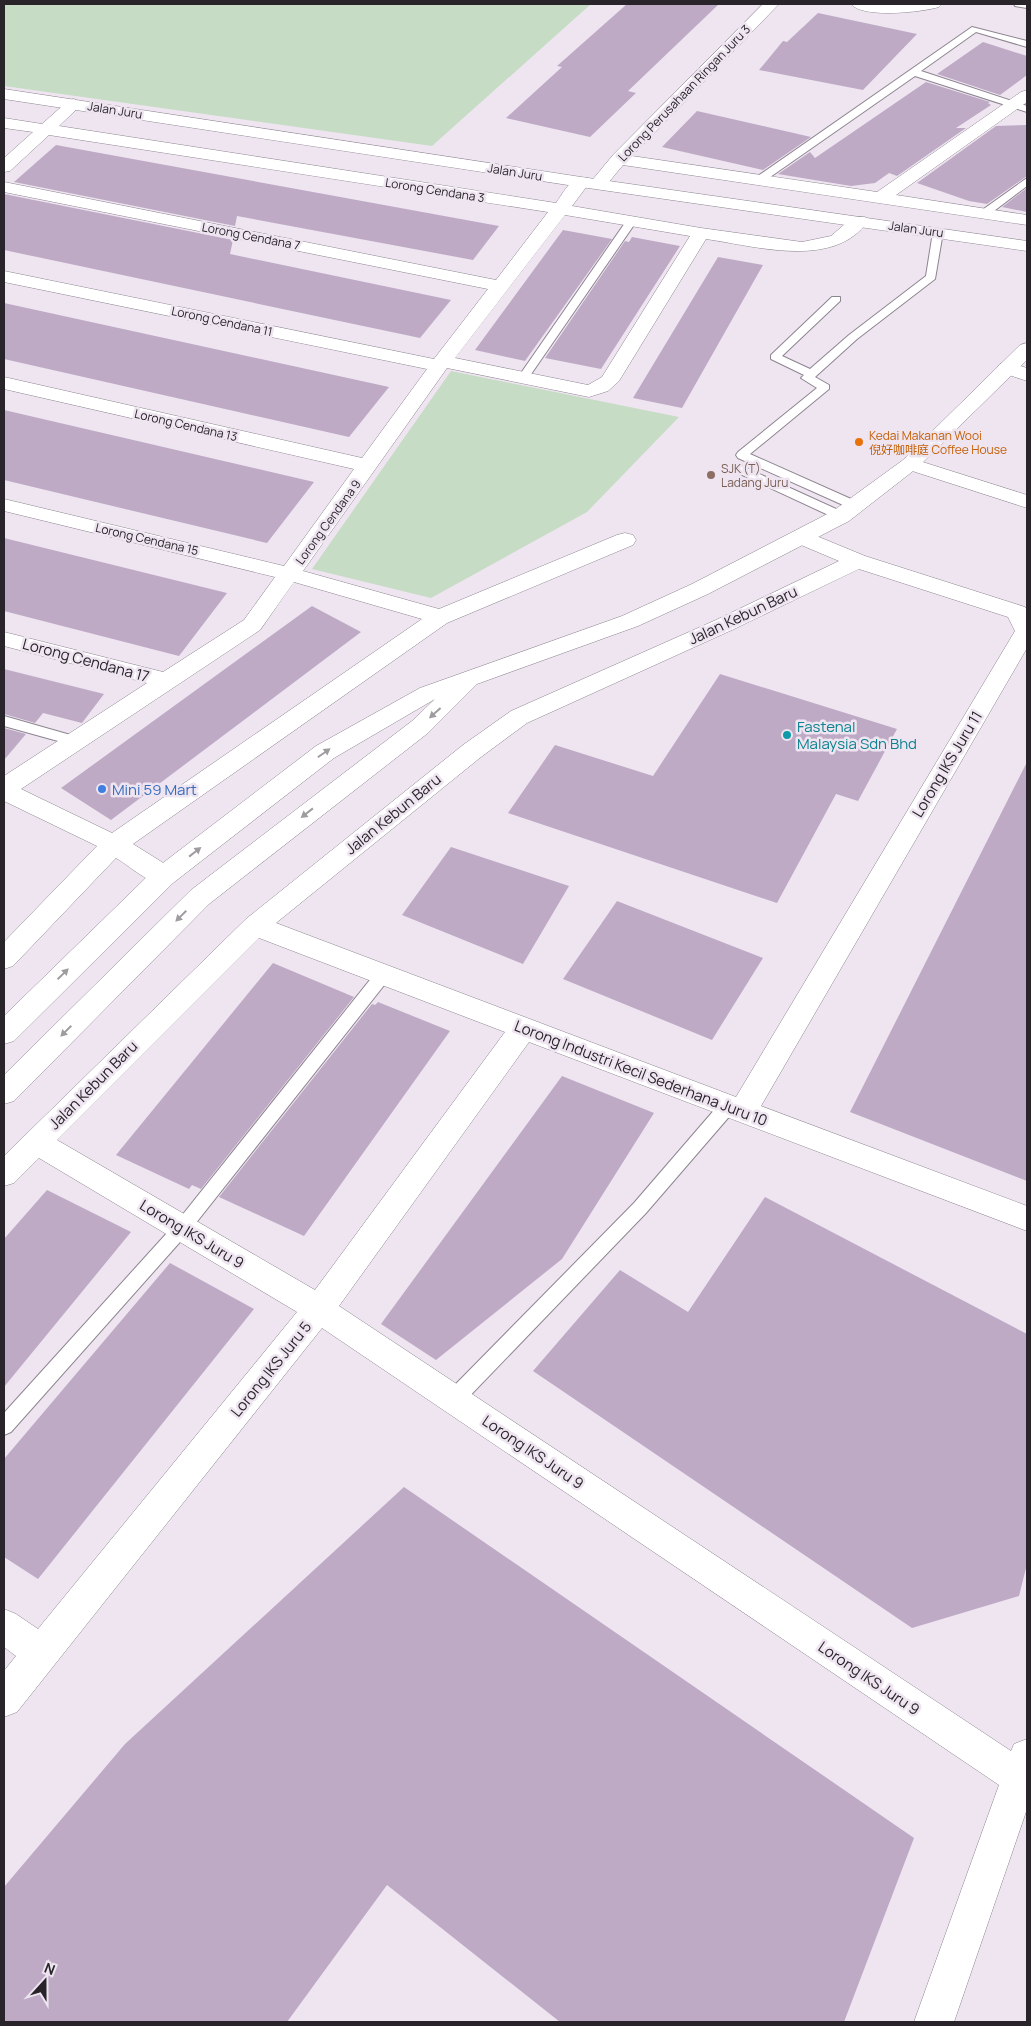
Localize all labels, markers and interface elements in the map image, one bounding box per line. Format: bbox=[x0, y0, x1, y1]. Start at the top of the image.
street label: Lorong Perusahaan Ringan Juru 3 bbox=[614, 21, 754, 165]
street label: Jalan Juru bbox=[86, 97, 144, 123]
street label: Jalan Juru bbox=[486, 159, 544, 185]
street label: Lorong Cendana 3 bbox=[384, 174, 486, 206]
street label: Jalan Juru bbox=[887, 217, 945, 241]
street label: Lorong Cendana 7 bbox=[200, 218, 302, 254]
street label: Lorong Cendana 11 bbox=[170, 302, 274, 340]
street label: Lorong Cendana 13 bbox=[133, 405, 239, 445]
place label: Kedai Makanan Wooi 倪好咖啡庭 Coffee House bbox=[869, 427, 1007, 458]
marker: Kedai Makanan Wooi 倪好咖啡庭 Coffee House bbox=[853, 436, 865, 448]
place label: SJK (T) Ladang Juru bbox=[721, 460, 788, 491]
marker: SJK (T) Ladang Juru bbox=[705, 469, 717, 481]
street label: Lorong Cendana 9 bbox=[291, 476, 365, 568]
street label: Lorong Cendana 15 bbox=[94, 519, 200, 559]
street label: Jalan Kebun Baru bbox=[685, 581, 801, 649]
street label: Lorong Cendana 17 bbox=[20, 633, 152, 687]
street label: Lorong IKS Juru 11 bbox=[907, 707, 987, 821]
one-way arrow bbox=[428, 708, 441, 719]
place label: Fastenal Malaysia Sdn Bhd bbox=[797, 716, 917, 754]
marker: Fastenal Malaysia Sdn Bhd bbox=[781, 729, 793, 741]
one-way arrow bbox=[317, 748, 331, 758]
street label: Jalan Kebun Baru bbox=[341, 769, 445, 859]
place label: Mini 59 Mart bbox=[112, 779, 197, 800]
marker: Mini 59 Mart bbox=[96, 783, 108, 795]
one-way arrow bbox=[300, 808, 313, 819]
one-way arrow bbox=[188, 847, 202, 857]
one-way arrow bbox=[175, 910, 187, 922]
one-way arrow bbox=[57, 969, 69, 981]
street label: Lorong Industri Kecil Sederhana Juru 10 bbox=[512, 1015, 770, 1131]
one-way arrow bbox=[60, 1025, 72, 1037]
street label: Jalan Kebun Baru bbox=[44, 1036, 142, 1134]
street label: Lorong IKS Juru 9 bbox=[136, 1195, 248, 1273]
street label: Lorong IKS Juru 5 bbox=[226, 1317, 316, 1421]
street label: Lorong IKS Juru 9 bbox=[478, 1410, 588, 1494]
street label: Lorong IKS Juru 9 bbox=[814, 1636, 924, 1720]
north arrow bbox=[20, 1956, 70, 2006]
text: N bbox=[42, 1958, 58, 1979]

